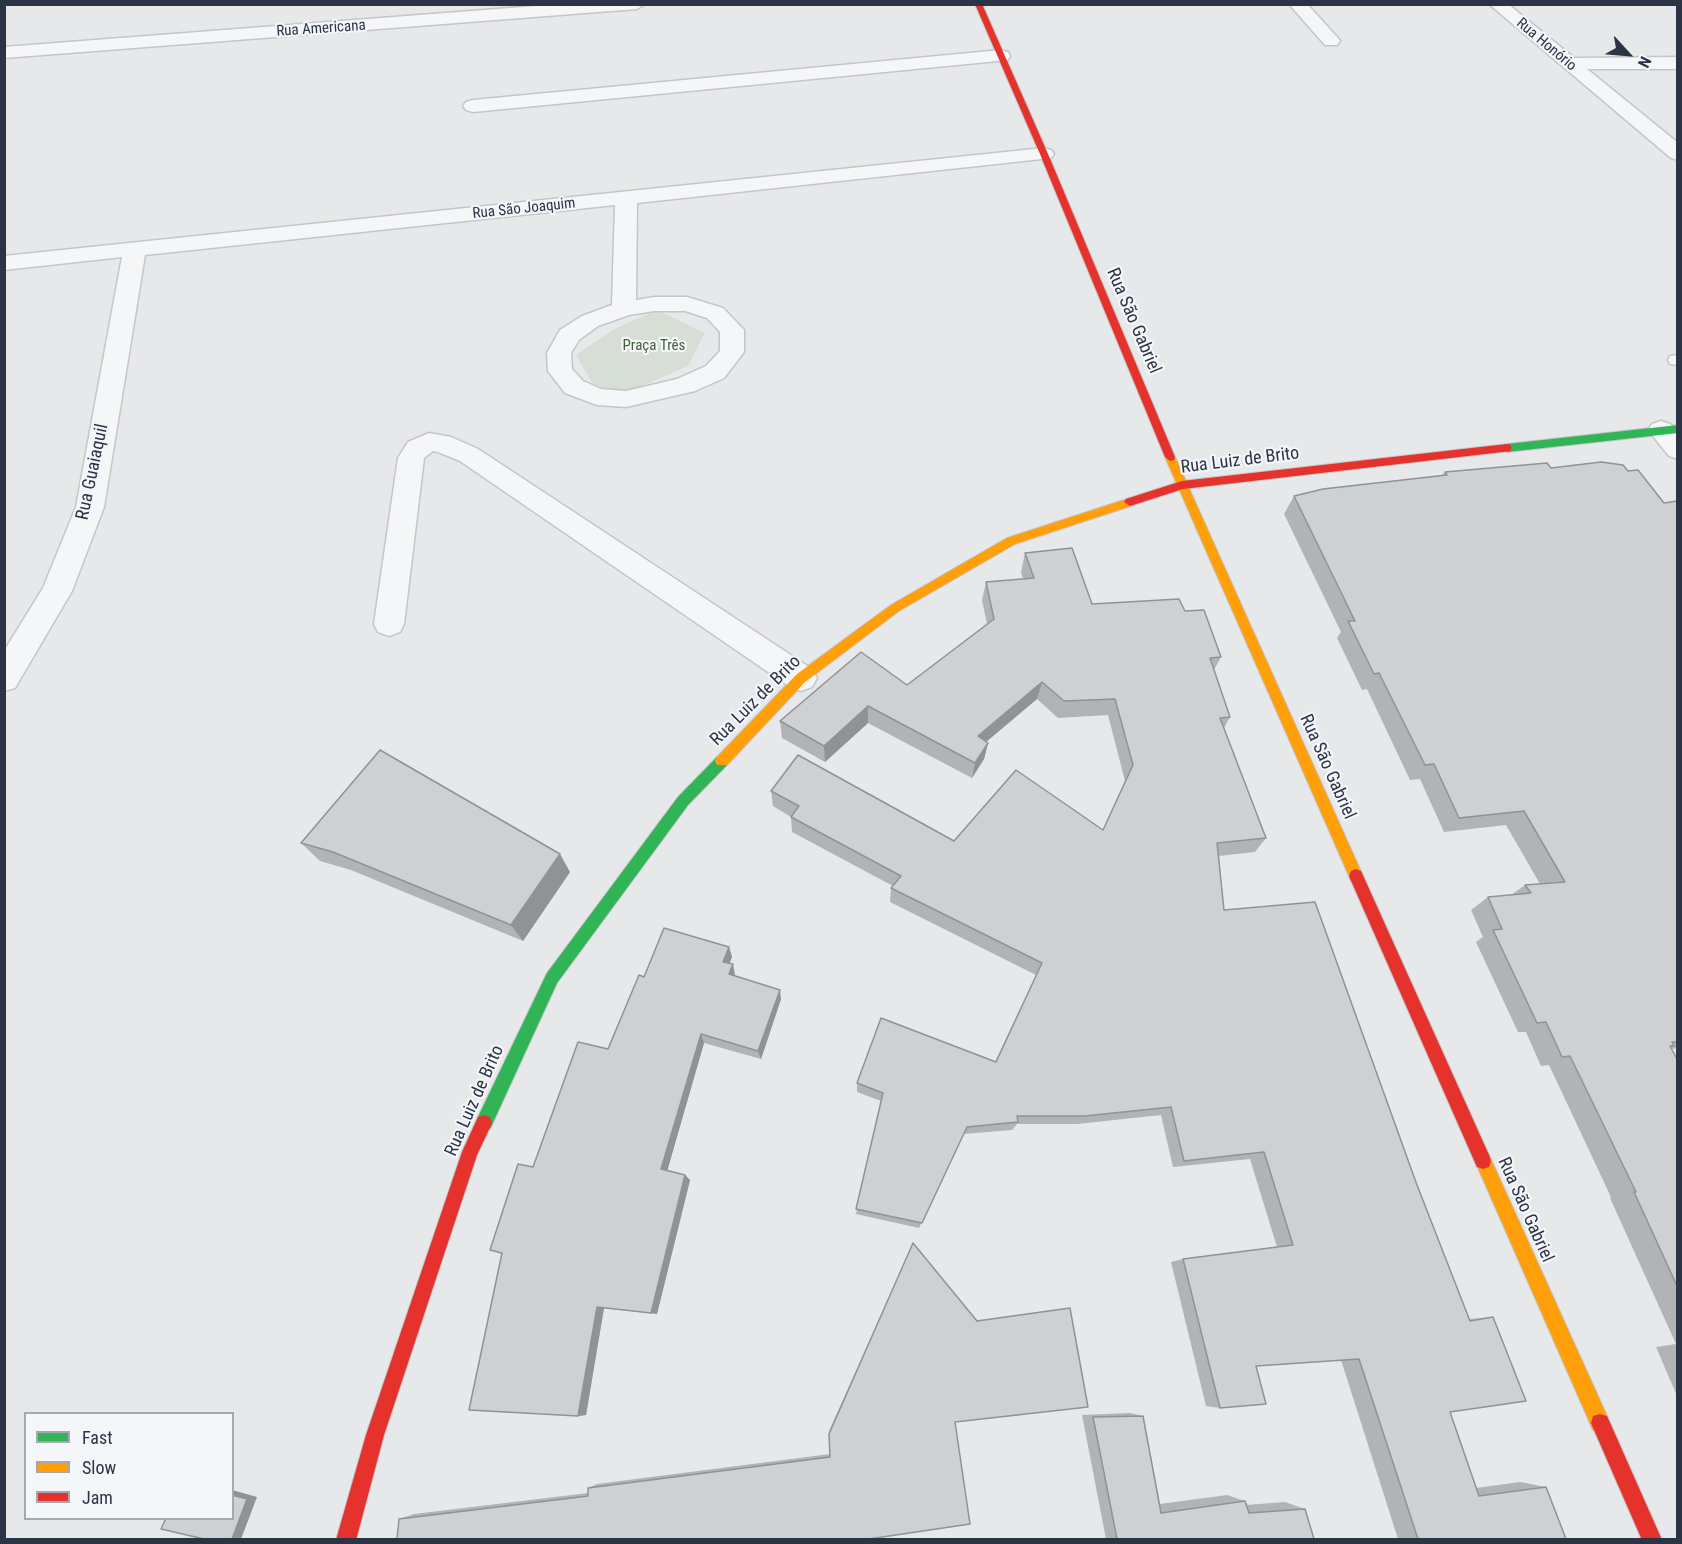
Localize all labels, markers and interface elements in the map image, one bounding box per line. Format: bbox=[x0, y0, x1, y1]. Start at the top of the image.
street label: Rua Honório bbox=[1512, 15, 1580, 75]
street label: Rua Americana bbox=[276, 17, 366, 41]
north arrow bbox=[1598, 24, 1658, 84]
text: N bbox=[1634, 54, 1655, 71]
street label: Rua São Joaquim bbox=[472, 195, 576, 223]
street label: Rua São Gabriel bbox=[1101, 265, 1165, 377]
park label: Praça Três bbox=[623, 337, 685, 355]
street label: Rua Guaiaquil bbox=[72, 422, 114, 522]
street label: Rua Luiz de Brito bbox=[1180, 443, 1300, 479]
street label: Rua Luiz de Brito bbox=[706, 651, 806, 751]
street label: Rua São Gabriel bbox=[1294, 711, 1360, 823]
street label: Rua Luiz de Brito bbox=[441, 1042, 509, 1160]
street label: Rua São Gabriel bbox=[1492, 1154, 1558, 1266]
legend bbox=[24, 1412, 234, 1520]
text: Fast bbox=[82, 1427, 113, 1448]
text: Slow bbox=[82, 1457, 116, 1478]
text: Jam bbox=[82, 1487, 113, 1508]

